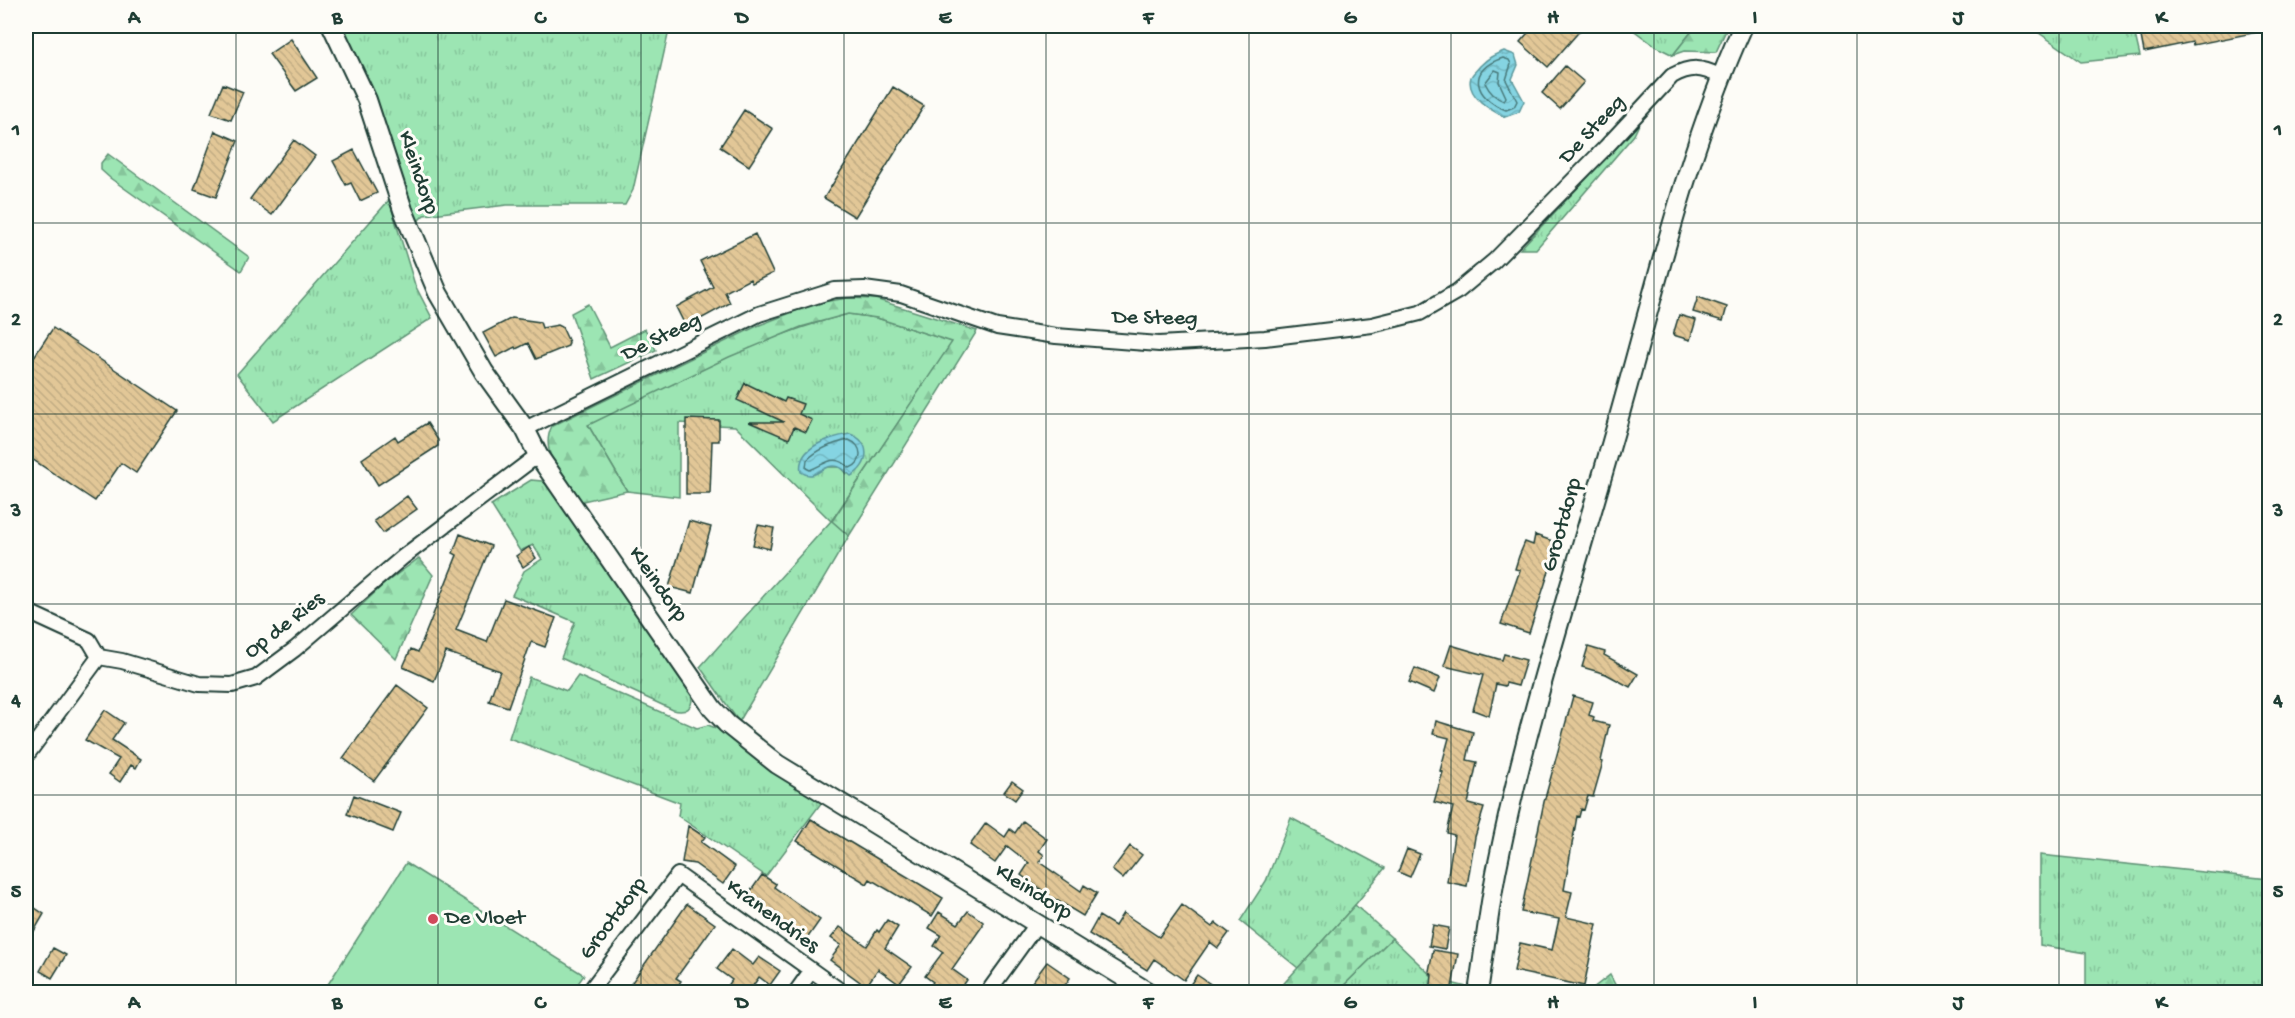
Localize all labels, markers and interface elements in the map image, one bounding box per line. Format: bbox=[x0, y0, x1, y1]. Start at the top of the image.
text: A bbox=[127, 8, 142, 31]
text: B bbox=[331, 8, 343, 31]
text: C bbox=[534, 8, 548, 31]
text: D bbox=[733, 8, 749, 31]
text: E bbox=[939, 8, 953, 31]
text: F bbox=[1142, 8, 1155, 31]
text: G bbox=[1344, 8, 1358, 31]
text: H bbox=[1547, 8, 1559, 31]
text: I bbox=[1753, 8, 1758, 31]
text: J bbox=[1952, 8, 1965, 31]
text: K bbox=[2154, 8, 2169, 31]
street label: De Steeg bbox=[1553, 90, 1632, 172]
text: 1 bbox=[11, 120, 20, 143]
text: 1 bbox=[2273, 120, 2282, 143]
street label: Kleindorp bbox=[391, 128, 443, 218]
street label: De Steeg bbox=[1110, 305, 1198, 333]
street label: De Steeg bbox=[616, 308, 706, 369]
text: 2 bbox=[11, 310, 21, 333]
text: 2 bbox=[2273, 310, 2283, 333]
street label: Grootdorp bbox=[1537, 475, 1589, 575]
text: 3 bbox=[10, 501, 21, 524]
text: 3 bbox=[2272, 501, 2283, 524]
street label: Kleindorp bbox=[622, 542, 693, 628]
street label: Op de Ries bbox=[240, 586, 331, 665]
text: 4 bbox=[10, 691, 21, 714]
text: 4 bbox=[2272, 691, 2283, 714]
street label: Kleindorp bbox=[989, 859, 1077, 927]
street label: Grootdorp bbox=[575, 873, 653, 965]
street label: Kranendries bbox=[720, 874, 825, 960]
text: 5 bbox=[11, 882, 22, 905]
text: 5 bbox=[2273, 882, 2284, 905]
place label: De Vloet bbox=[443, 906, 527, 932]
marker: De Vloet bbox=[426, 912, 440, 926]
text: A bbox=[127, 993, 142, 1016]
text: B bbox=[331, 993, 343, 1016]
text: C bbox=[534, 993, 548, 1016]
text: D bbox=[733, 993, 749, 1016]
text: E bbox=[939, 993, 953, 1016]
text: F bbox=[1142, 993, 1155, 1016]
text: G bbox=[1344, 993, 1358, 1016]
text: H bbox=[1547, 993, 1559, 1016]
text: I bbox=[1753, 993, 1758, 1016]
text: J bbox=[1952, 993, 1965, 1016]
text: K bbox=[2154, 993, 2169, 1016]

